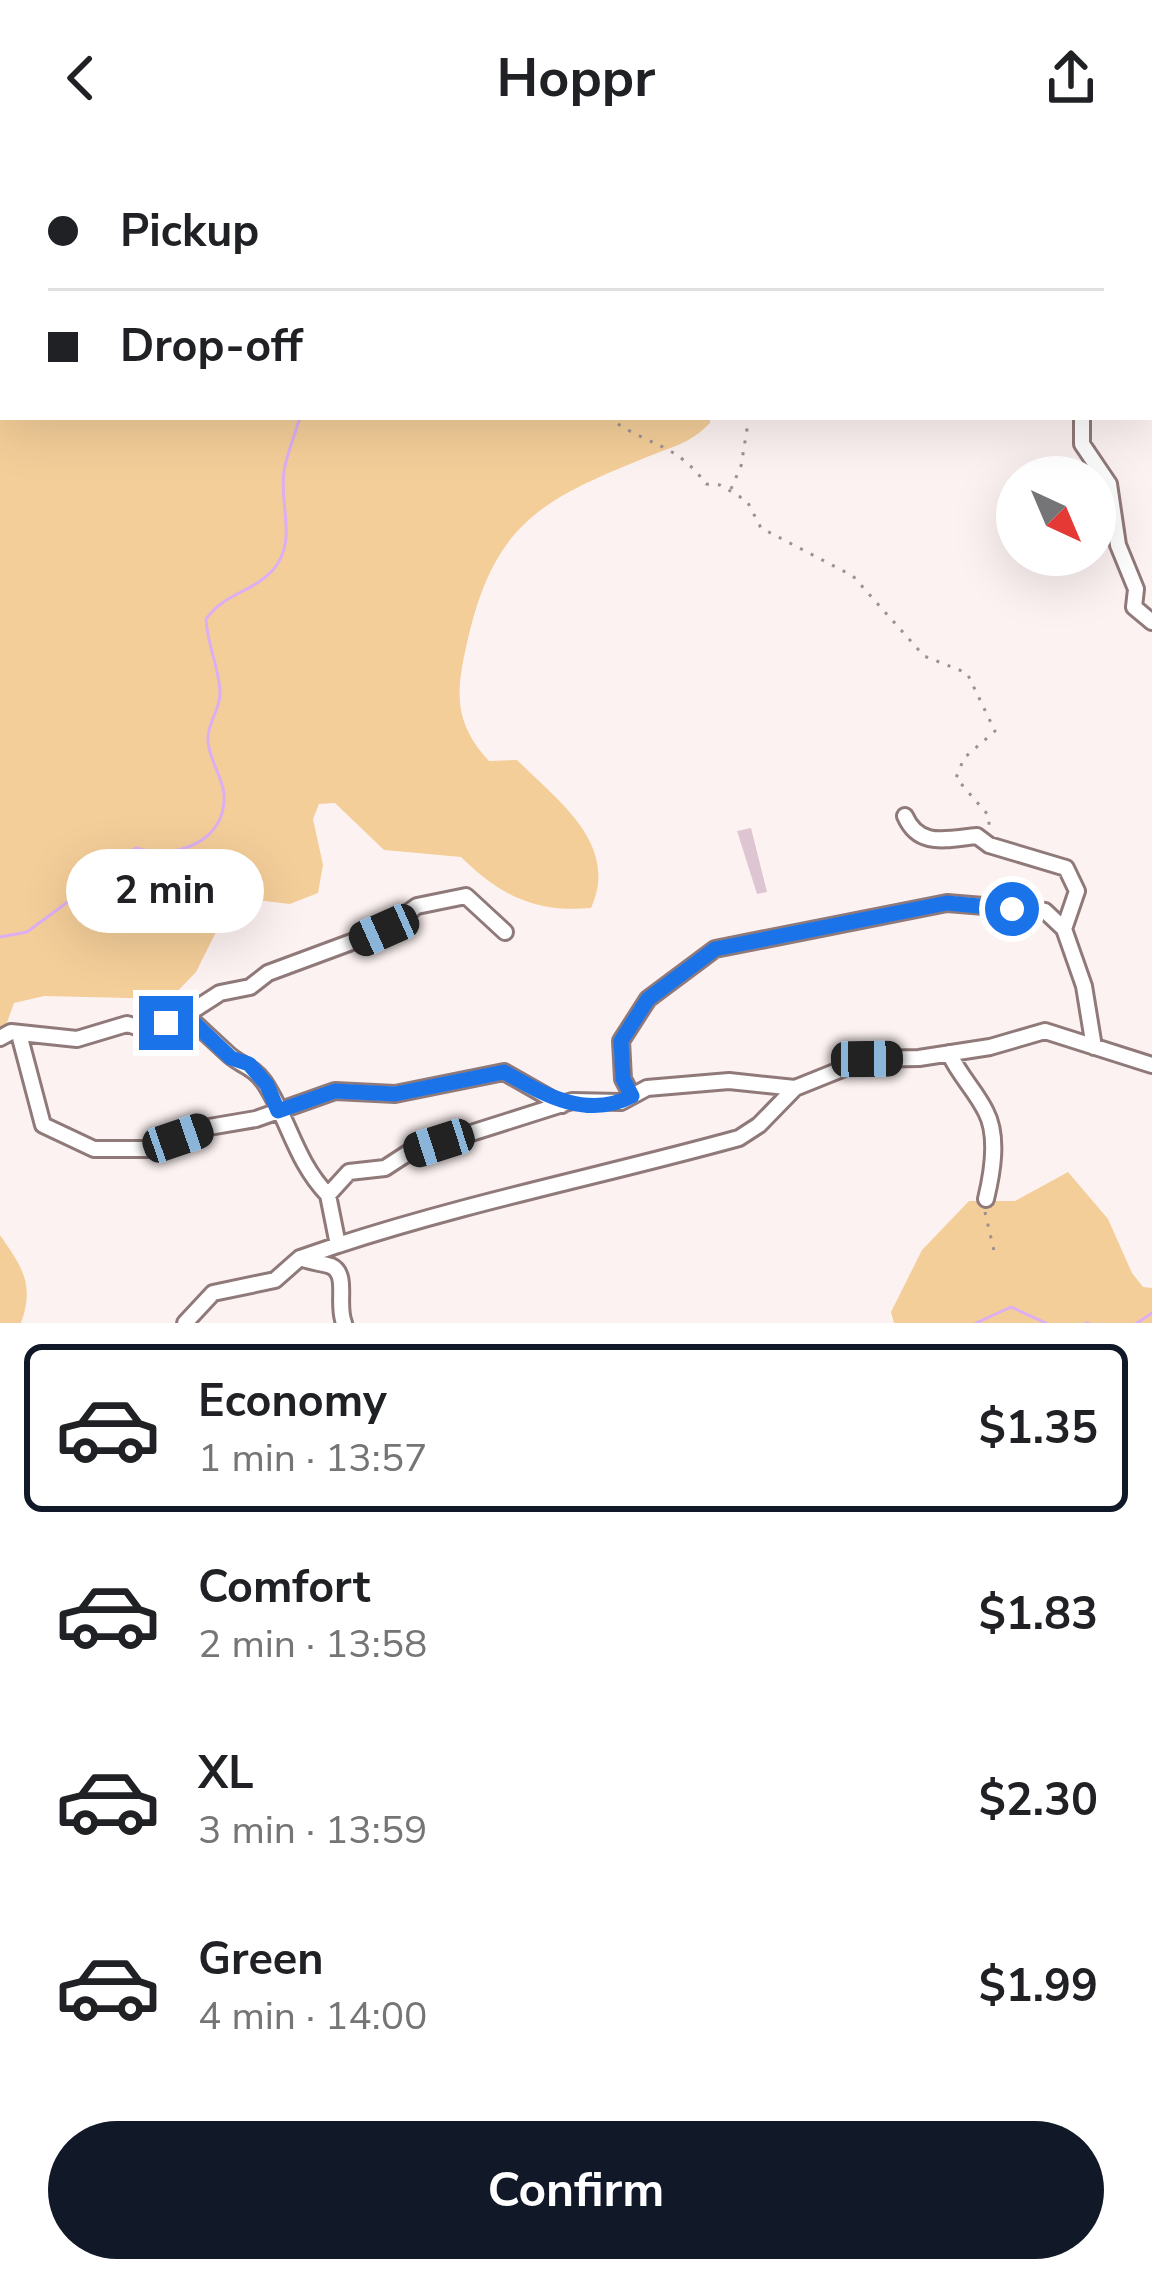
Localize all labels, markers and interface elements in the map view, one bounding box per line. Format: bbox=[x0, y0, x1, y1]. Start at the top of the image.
text: Hoppr bbox=[497, 41, 655, 115]
icon: back bbox=[48, 45, 114, 111]
icon: share bbox=[1038, 45, 1104, 111]
text: Pickup bbox=[120, 201, 259, 262]
text: Drop-off bbox=[120, 316, 303, 377]
north arrow bbox=[996, 456, 1116, 576]
map controls bbox=[996, 456, 1116, 576]
callout: 2 min bbox=[67, 849, 265, 933]
text: 2 min bbox=[115, 864, 215, 917]
route start bbox=[985, 882, 1039, 936]
car bbox=[344, 899, 424, 961]
route end bbox=[139, 996, 193, 1050]
car bbox=[831, 1040, 903, 1078]
car bbox=[138, 1109, 218, 1167]
car bbox=[399, 1115, 479, 1171]
text: Economy bbox=[198, 1371, 387, 1432]
icon: car bbox=[54, 1374, 162, 1482]
text: $1.35 bbox=[979, 1398, 1098, 1459]
text: 1 min · 13:57 bbox=[198, 1432, 427, 1485]
text: Comfort bbox=[198, 1557, 370, 1618]
icon: car bbox=[54, 1560, 162, 1668]
text: $1.83 bbox=[979, 1584, 1098, 1645]
text: 2 min · 13:58 bbox=[198, 1618, 427, 1671]
text: XL bbox=[198, 1743, 254, 1804]
icon: car bbox=[54, 1746, 162, 1854]
text: $2.30 bbox=[979, 1770, 1098, 1831]
text: 3 min · 13:59 bbox=[198, 1804, 427, 1857]
text: Green bbox=[198, 1929, 324, 1990]
icon: car bbox=[54, 1932, 162, 2040]
text: $1.99 bbox=[979, 1956, 1098, 2017]
text: 4 min · 14:00 bbox=[198, 1990, 427, 2043]
button: Confirm bbox=[48, 2121, 1104, 2259]

